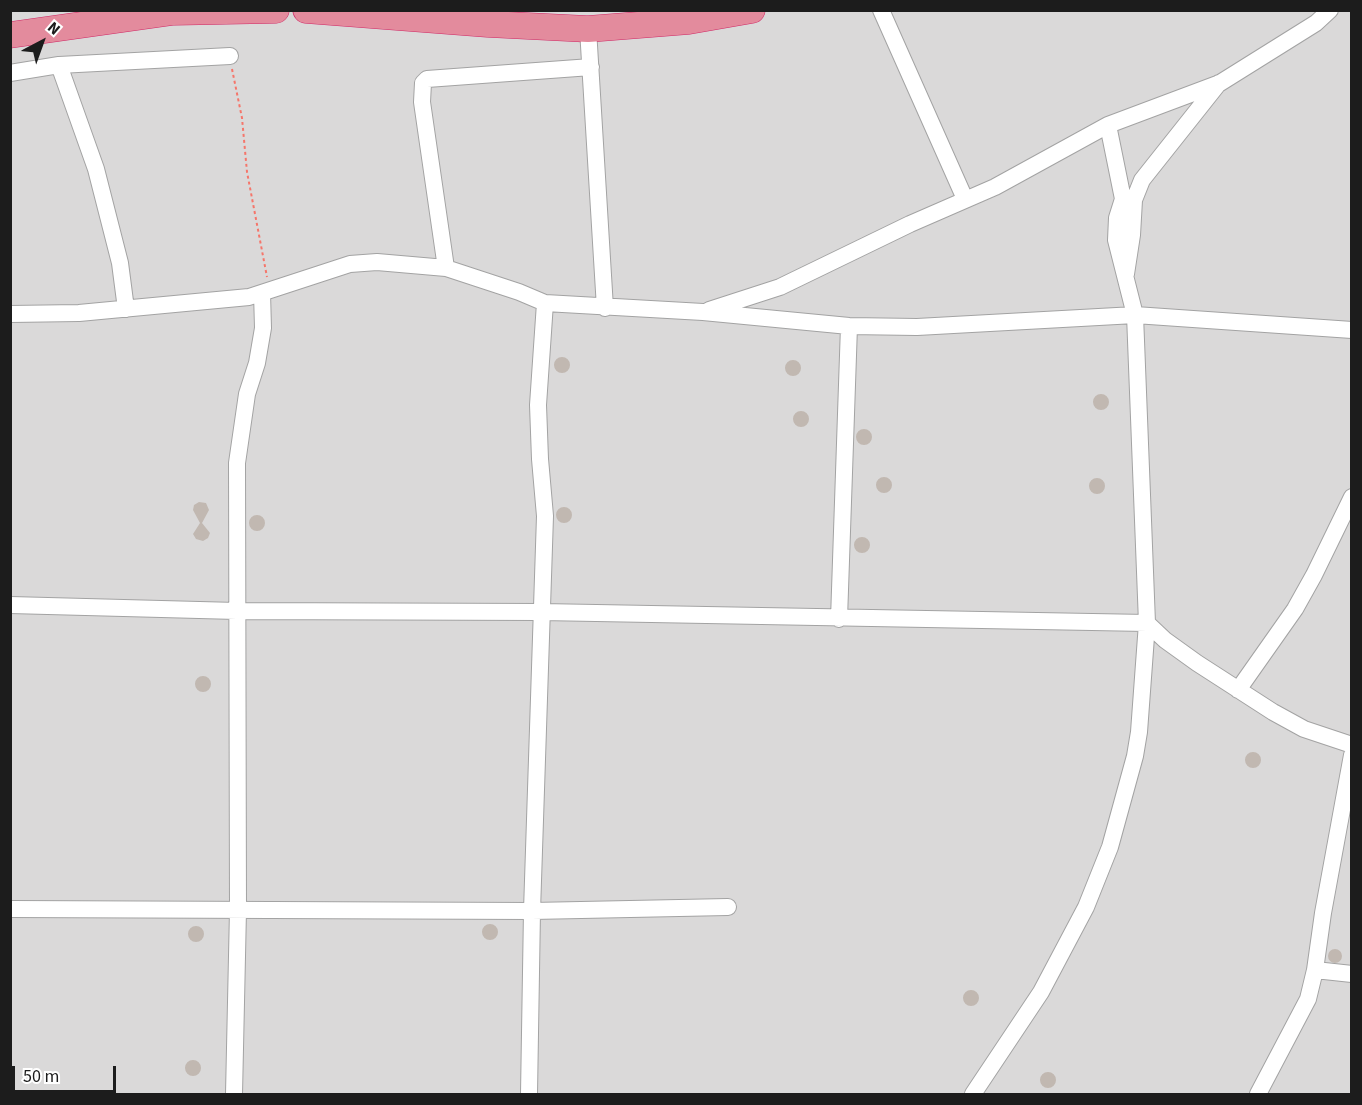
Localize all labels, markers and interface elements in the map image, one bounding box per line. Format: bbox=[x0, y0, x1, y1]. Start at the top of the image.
north arrow bbox=[12, 12, 72, 72]
text: N bbox=[43, 17, 65, 40]
scale bar bbox=[15, 1054, 118, 1092]
text: 50 m bbox=[23, 1064, 59, 1089]

